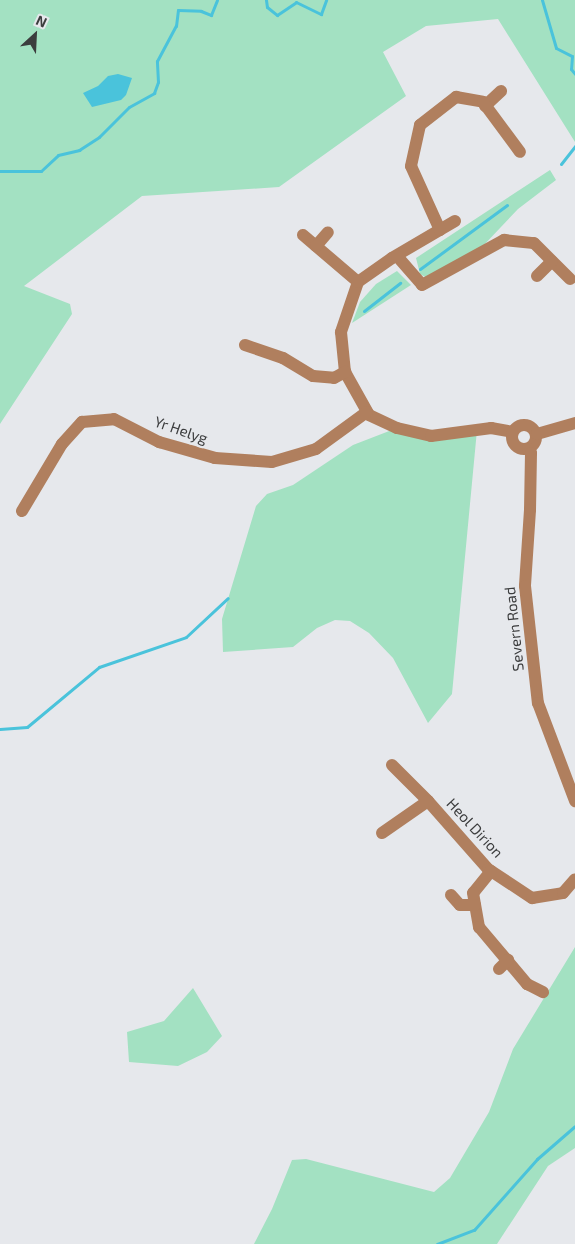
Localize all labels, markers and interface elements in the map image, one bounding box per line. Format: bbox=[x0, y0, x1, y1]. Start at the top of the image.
north arrow bbox=[10, 10, 60, 60]
text: N bbox=[33, 11, 50, 31]
street label: Yr Helyg bbox=[152, 412, 210, 448]
street label: Severn Road bbox=[501, 586, 527, 672]
street label: Heol Dirion bbox=[443, 794, 507, 862]

